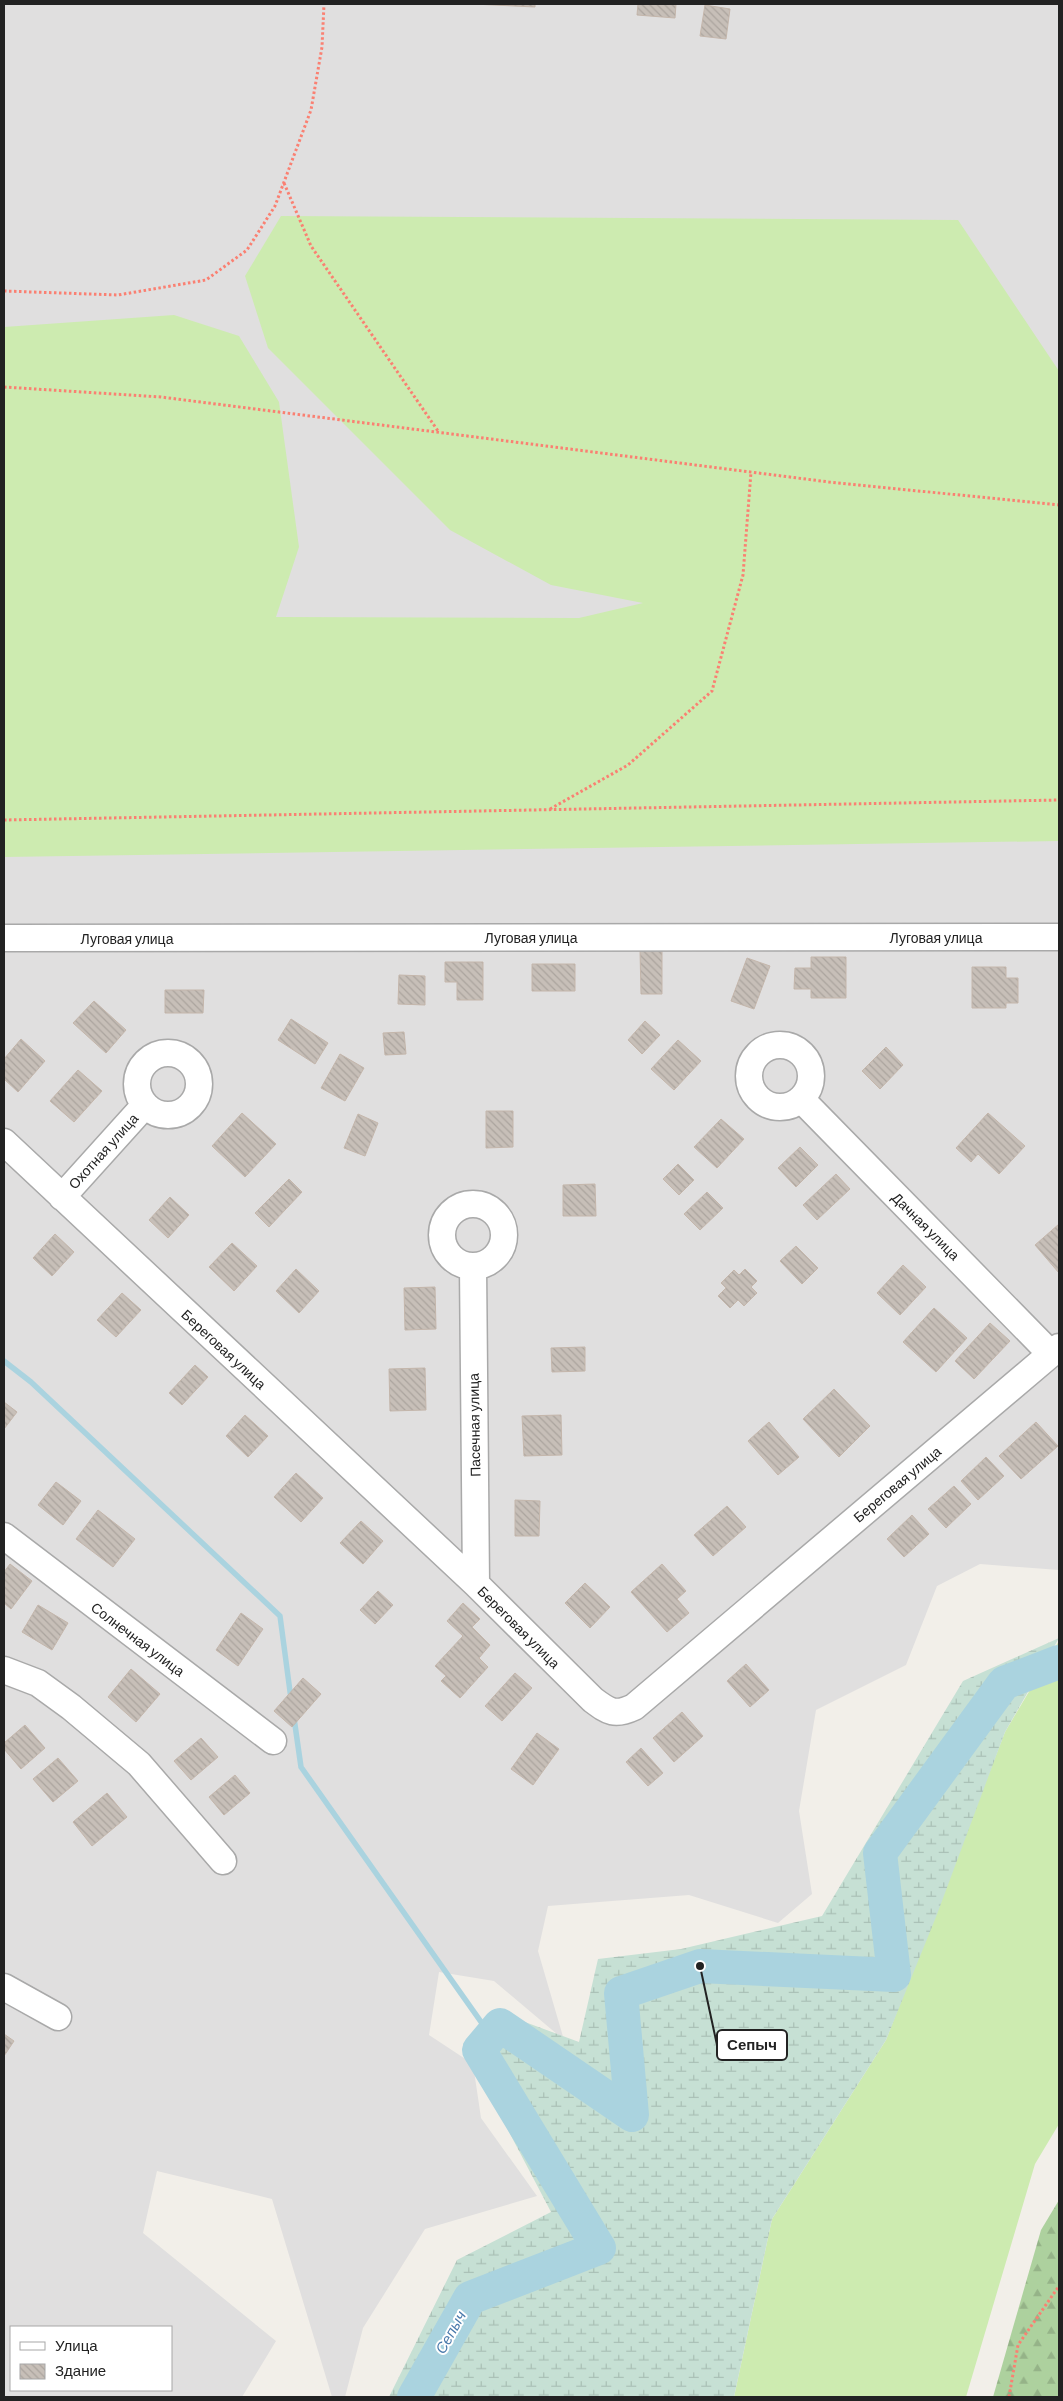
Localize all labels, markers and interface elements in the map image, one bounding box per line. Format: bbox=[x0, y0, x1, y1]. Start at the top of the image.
street label: Луговая улица bbox=[485, 929, 578, 946]
street label: Луговая улица bbox=[890, 929, 983, 946]
street label: Луговая улица bbox=[81, 930, 174, 947]
street label: Охотная улица bbox=[65, 1110, 142, 1192]
street label: Дачная улица bbox=[889, 1189, 963, 1263]
street label: Береговая улица bbox=[178, 1306, 270, 1393]
street label: Пасечная улица bbox=[465, 1373, 483, 1477]
street label: Береговая улица bbox=[850, 1442, 944, 1526]
street label: Береговая улица bbox=[474, 1582, 564, 1672]
street label: Солнечная улица bbox=[88, 1598, 188, 1680]
callout: Сепыч bbox=[717, 2030, 787, 2060]
text: Сепыч bbox=[727, 2035, 777, 2053]
water label: Сепыч bbox=[431, 2307, 469, 2357]
legend bbox=[10, 2326, 172, 2391]
text: Улица bbox=[55, 2336, 98, 2354]
text: Здание bbox=[55, 2361, 106, 2379]

